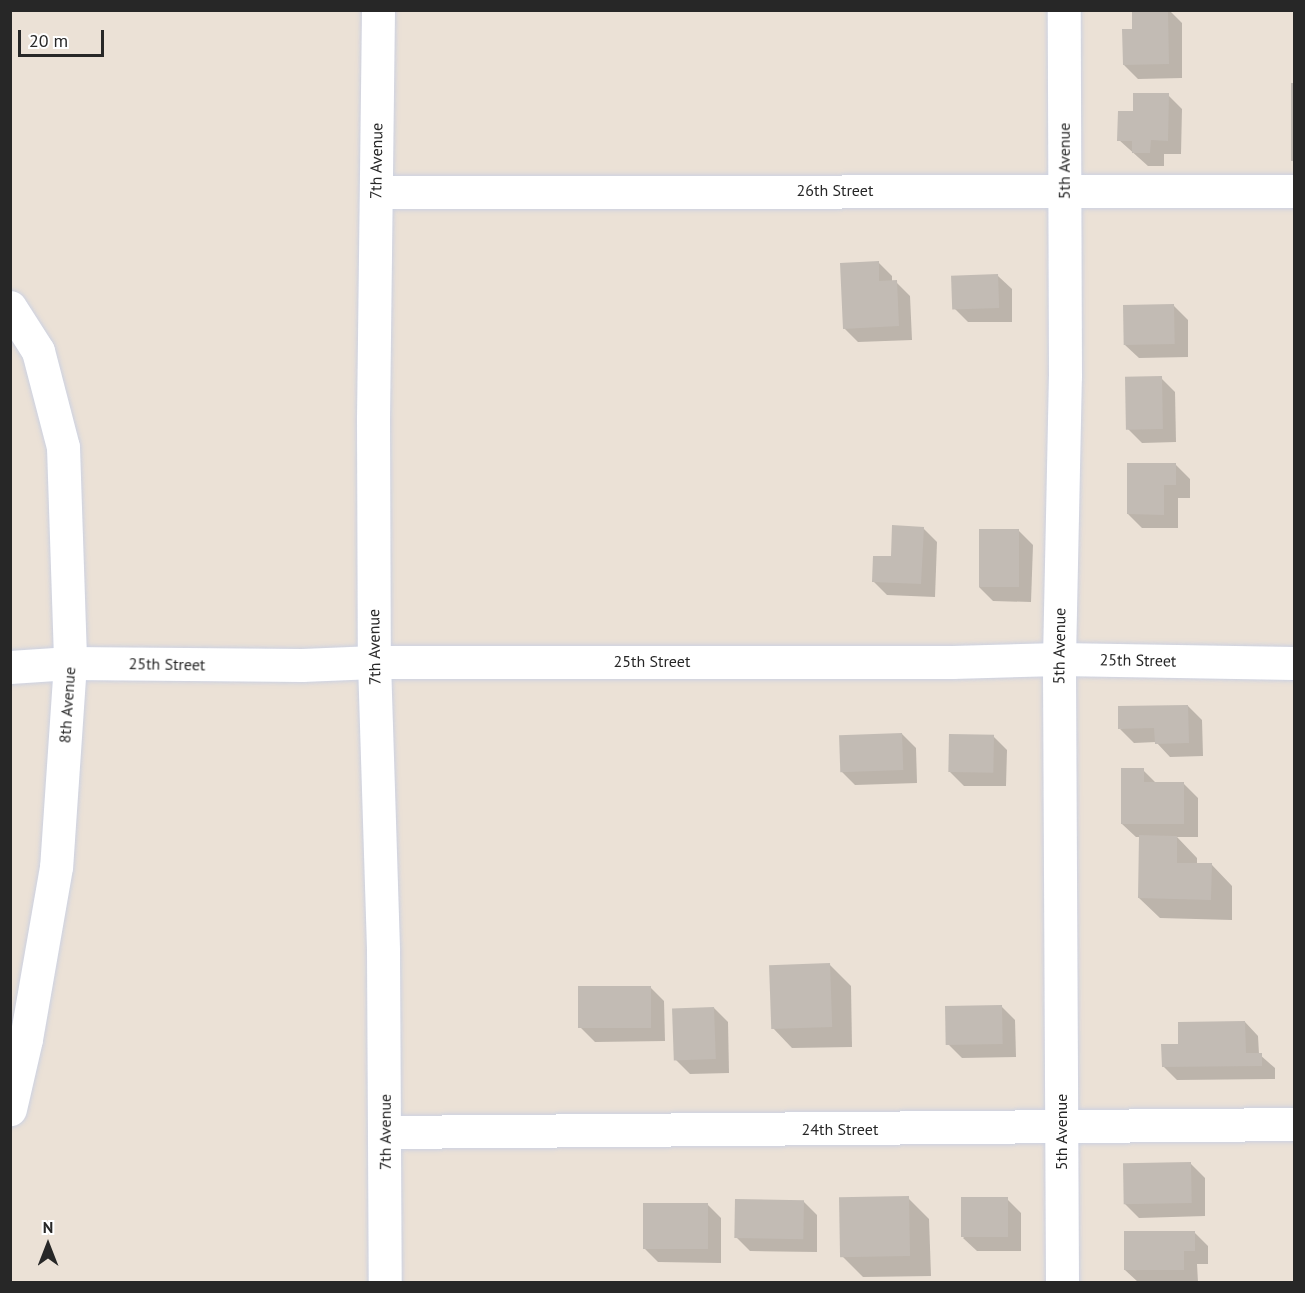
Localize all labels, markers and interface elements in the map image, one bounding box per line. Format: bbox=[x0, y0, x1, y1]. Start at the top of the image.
scale bar bbox=[21, 18, 106, 56]
text: 20 m bbox=[29, 29, 68, 52]
street label: 7th Avenue bbox=[366, 122, 386, 200]
street label: 5th Avenue bbox=[1054, 122, 1074, 200]
street label: 26th Street bbox=[797, 180, 873, 200]
street label: 5th Avenue bbox=[1049, 607, 1069, 685]
street label: 7th Avenue bbox=[364, 608, 384, 686]
street label: 25th Street bbox=[1099, 650, 1177, 670]
street label: 25th Street bbox=[614, 651, 690, 671]
street label: 25th Street bbox=[128, 654, 206, 674]
street label: 8th Avenue bbox=[55, 666, 79, 744]
street label: 5th Avenue bbox=[1051, 1093, 1071, 1171]
street label: 7th Avenue bbox=[375, 1094, 395, 1170]
street label: 24th Street bbox=[802, 1119, 878, 1139]
north arrow bbox=[18, 1215, 78, 1275]
text: N bbox=[43, 1217, 53, 1237]

